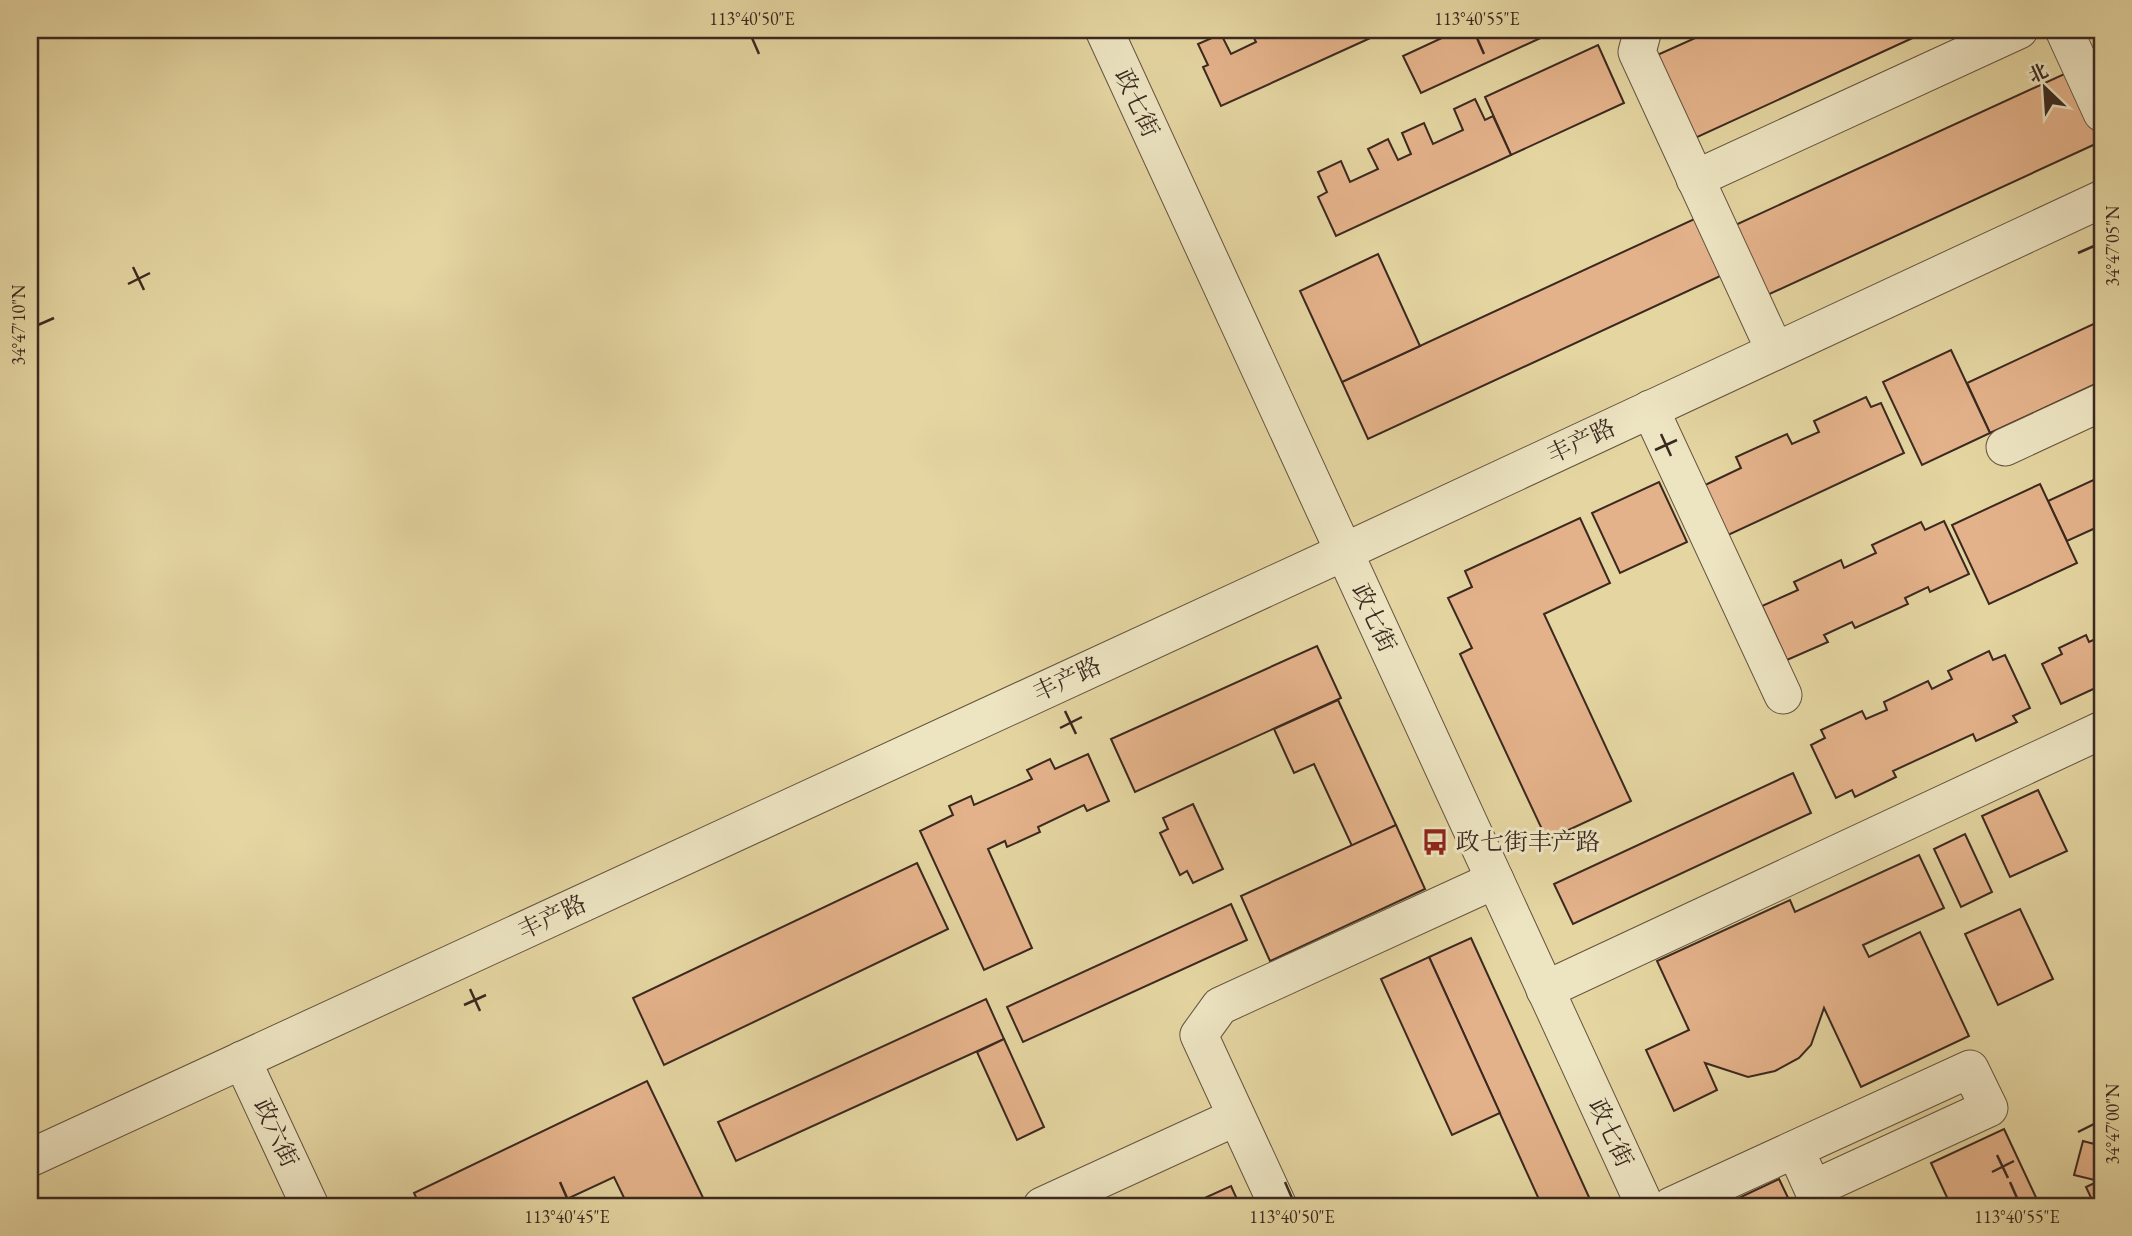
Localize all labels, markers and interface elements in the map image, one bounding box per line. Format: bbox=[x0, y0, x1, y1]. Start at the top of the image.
text: 113°40'50"E bbox=[709, 7, 795, 30]
text: 113°40'55"E bbox=[1434, 7, 1520, 30]
north arrow bbox=[2010, 52, 2080, 122]
text: 北 bbox=[2024, 58, 2052, 88]
street label: 政七街 bbox=[1108, 64, 1167, 142]
text: 34°47'05"N bbox=[2101, 205, 2124, 286]
text: 34°47'10"N bbox=[7, 284, 30, 365]
street label: 丰产路 bbox=[1542, 411, 1620, 470]
street label: 政七街 bbox=[1345, 579, 1404, 657]
street label: 丰产路 bbox=[1028, 649, 1106, 708]
place label: 政七街丰产路 bbox=[1456, 826, 1600, 857]
bus stop icon: 政七街丰产路 bbox=[1420, 827, 1450, 857]
street label: 丰产路 bbox=[513, 887, 591, 946]
text: 34°47'00"N bbox=[2101, 1083, 2124, 1164]
street label: 政六街 bbox=[247, 1094, 306, 1172]
street label: 政七街 bbox=[1582, 1094, 1641, 1172]
text: 113°40'45"E bbox=[524, 1205, 610, 1228]
text: 113°40'50"E bbox=[1249, 1205, 1335, 1228]
text: 113°40'55"E bbox=[1974, 1205, 2060, 1228]

